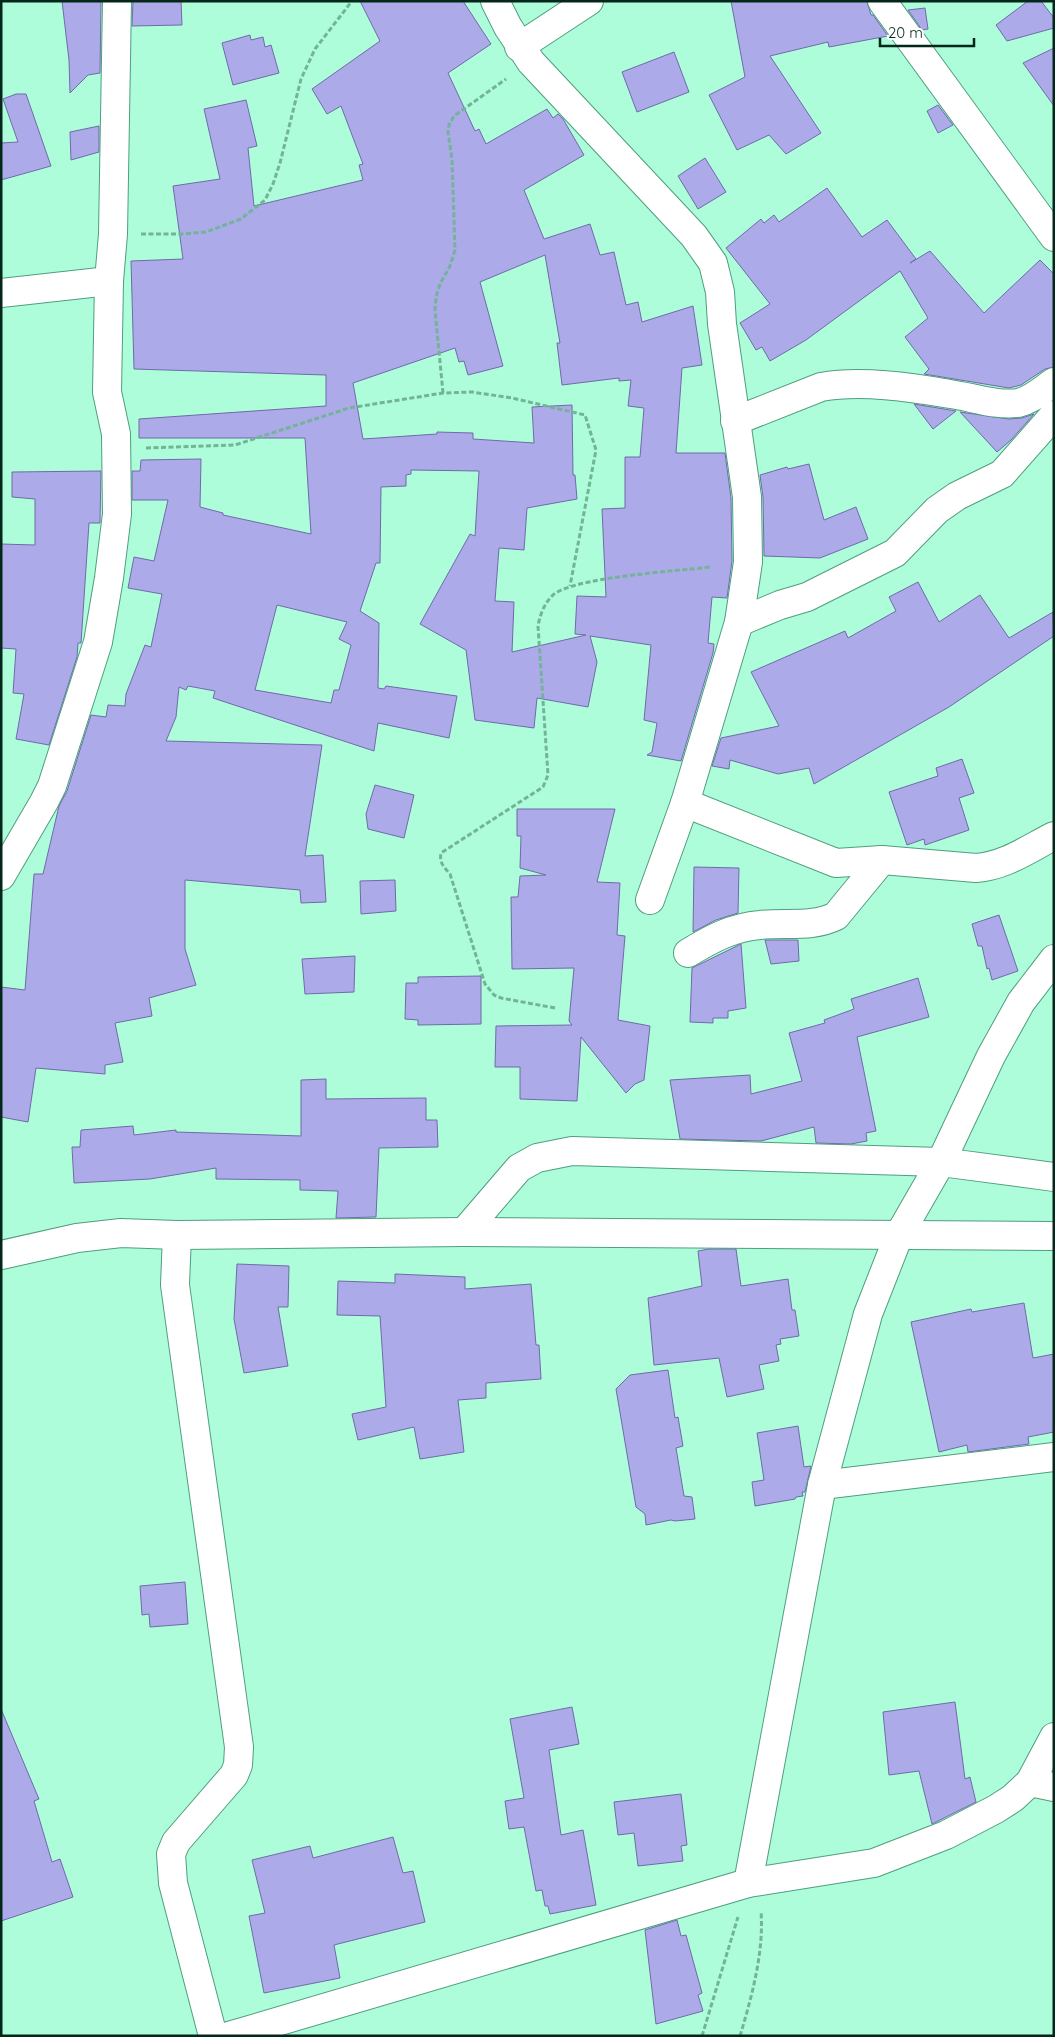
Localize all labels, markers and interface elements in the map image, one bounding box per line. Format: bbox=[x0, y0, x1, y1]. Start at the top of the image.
scale bar bbox=[880, 15, 974, 47]
text: 20 m bbox=[888, 23, 923, 42]

